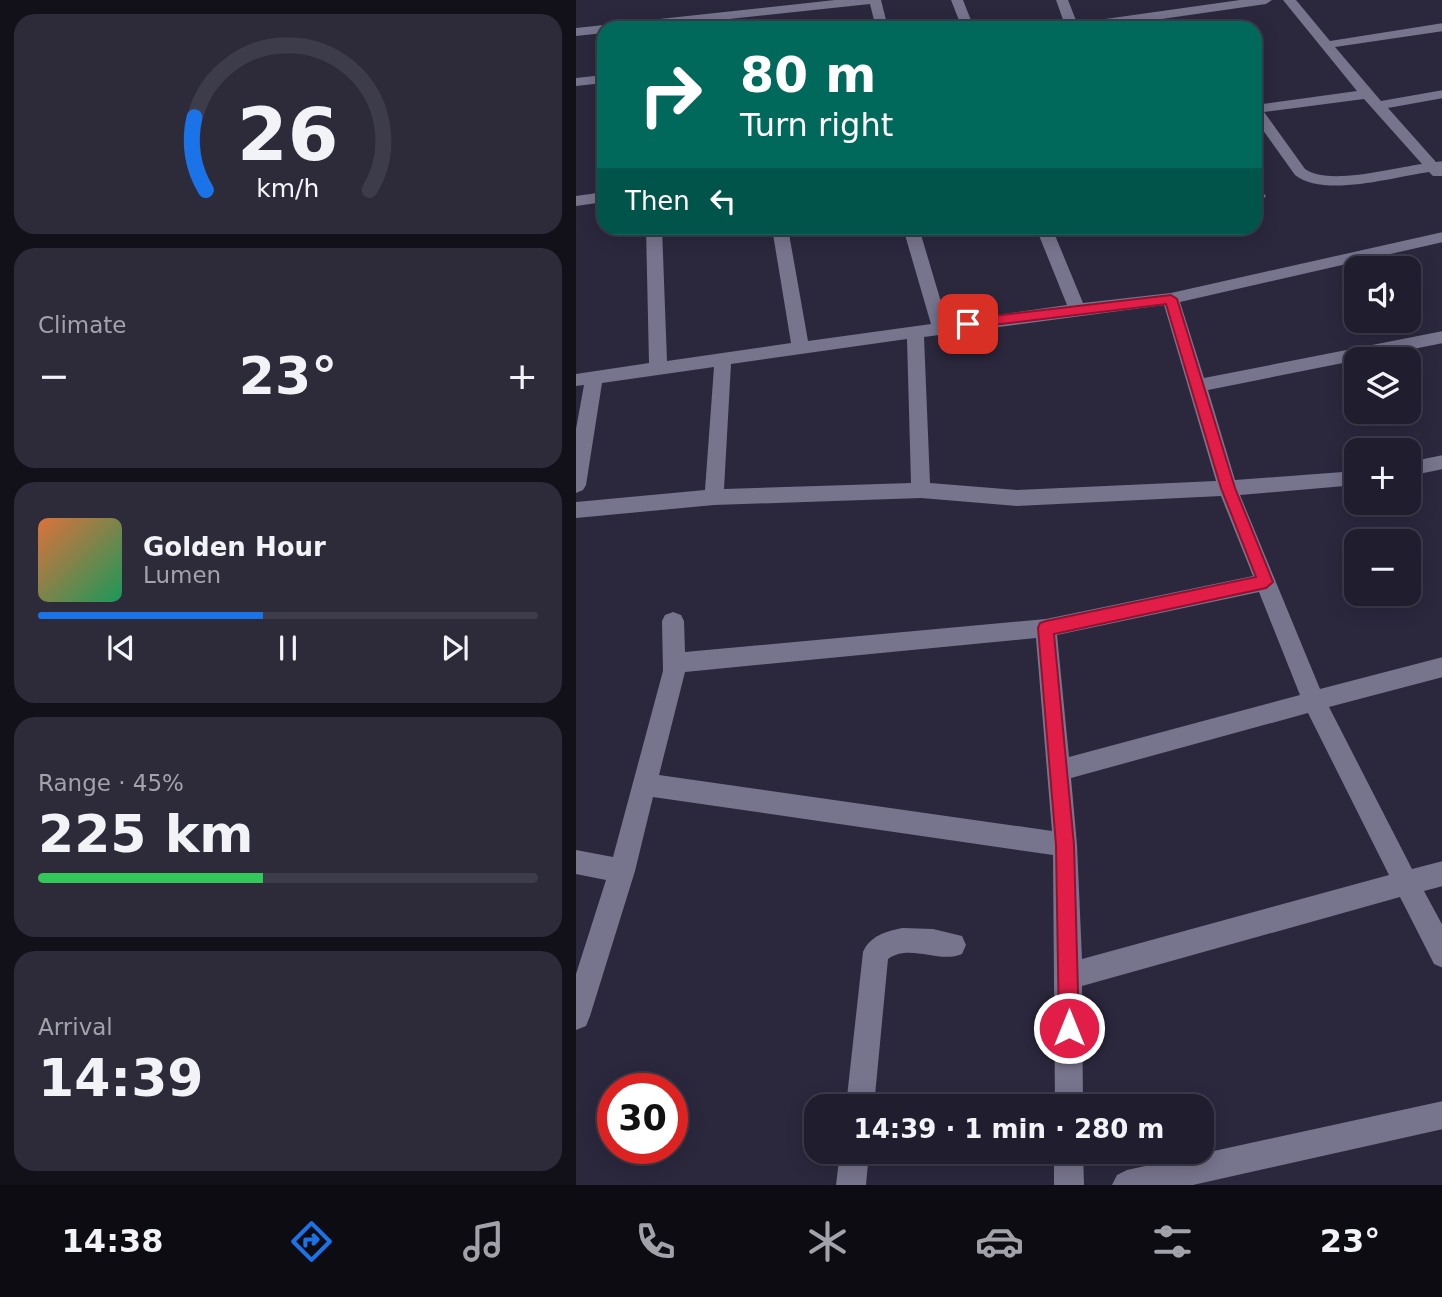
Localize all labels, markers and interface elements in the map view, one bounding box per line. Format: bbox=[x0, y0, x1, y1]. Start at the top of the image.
text: 80 m bbox=[740, 47, 876, 104]
icon: right bbox=[625, 49, 716, 140]
text: 26 bbox=[237, 92, 339, 177]
text: Turn right bbox=[740, 106, 893, 144]
text: km/h bbox=[256, 174, 320, 203]
icon: left bbox=[704, 182, 742, 220]
text: Then bbox=[625, 186, 690, 216]
map controls bbox=[1344, 256, 1421, 606]
button: sound bbox=[1344, 256, 1421, 333]
pin bbox=[938, 294, 998, 354]
icon: arrive bbox=[949, 305, 987, 343]
text: Climate bbox=[38, 312, 127, 338]
text: 23° bbox=[239, 346, 337, 406]
button: layers bbox=[1344, 347, 1421, 424]
text: − bbox=[38, 354, 70, 398]
text: + bbox=[506, 354, 538, 398]
button: + bbox=[1344, 438, 1421, 515]
button: − bbox=[1344, 529, 1421, 606]
text: Golden Hour bbox=[143, 532, 326, 562]
text: Lumen bbox=[143, 562, 221, 588]
icon: previous bbox=[102, 629, 140, 667]
icon: pause bbox=[269, 629, 307, 667]
icon: next bbox=[436, 629, 474, 667]
text: Range · 45% bbox=[38, 770, 184, 796]
text: 225 km bbox=[38, 804, 253, 864]
position arrow bbox=[1032, 991, 1106, 1065]
text: Arrival bbox=[38, 1014, 113, 1040]
text: 14:39 bbox=[38, 1048, 204, 1108]
speed limit sign: 30 bbox=[597, 1073, 688, 1164]
text: 14:39 · 1 min · 280 m bbox=[854, 1114, 1164, 1144]
icon: directions bbox=[287, 1217, 336, 1266]
icon: music bbox=[459, 1217, 508, 1266]
icon: phone bbox=[631, 1217, 680, 1266]
icon: climate bbox=[803, 1217, 852, 1266]
icon: car bbox=[975, 1217, 1024, 1266]
icon: filters bbox=[1148, 1217, 1197, 1266]
text: 14:38 bbox=[62, 1222, 163, 1260]
text: 23° bbox=[1320, 1222, 1380, 1260]

